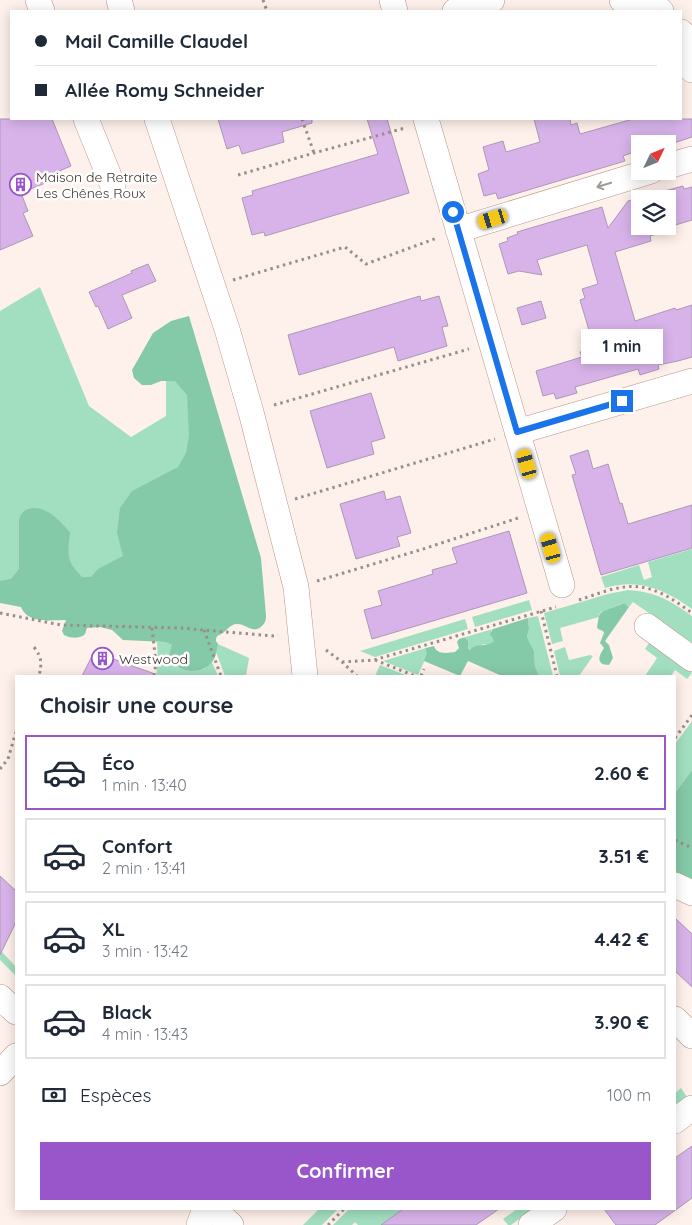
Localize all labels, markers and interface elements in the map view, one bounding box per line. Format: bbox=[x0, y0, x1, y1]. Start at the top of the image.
text: Mail Camille Claudel bbox=[65, 29, 248, 53]
text: Allée Romy Schneider bbox=[65, 78, 264, 102]
north arrow bbox=[631, 135, 676, 180]
map controls bbox=[631, 135, 676, 235]
place label: Maison de Retraite Les Chênes Roux bbox=[36, 168, 158, 202]
building icon: Maison de Retraite Les Chênes Roux bbox=[8, 173, 32, 197]
one-way arrow bbox=[596, 181, 612, 191]
button: layers bbox=[631, 190, 676, 235]
route start bbox=[442, 201, 464, 223]
car bbox=[476, 207, 509, 231]
callout: 1 min bbox=[581, 328, 663, 364]
text: 1 min bbox=[603, 336, 641, 356]
route end bbox=[611, 390, 633, 412]
car bbox=[515, 448, 538, 480]
car bbox=[539, 532, 562, 564]
building icon: Westwood bbox=[91, 647, 115, 671]
place label: Westwood bbox=[119, 650, 188, 668]
text: Choisir une course bbox=[40, 691, 234, 719]
icon: car bbox=[42, 750, 87, 795]
text: Éco bbox=[102, 751, 135, 775]
text: 2.60 € bbox=[594, 761, 649, 785]
text: 1 min · 13:40 bbox=[102, 775, 187, 795]
icon: car bbox=[42, 833, 87, 878]
text: Confort bbox=[102, 834, 173, 858]
text: 3.51 € bbox=[598, 844, 649, 868]
text: 2 min · 13:41 bbox=[102, 858, 186, 878]
icon: car bbox=[42, 916, 87, 961]
text: XL bbox=[102, 917, 125, 941]
text: 4.42 € bbox=[594, 927, 649, 951]
text: 3 min · 13:42 bbox=[102, 941, 188, 961]
icon: car bbox=[42, 999, 87, 1044]
text: Black bbox=[102, 1000, 152, 1024]
text: 3.90 € bbox=[594, 1010, 649, 1034]
text: 4 min · 13:43 bbox=[102, 1024, 188, 1044]
icon: cash bbox=[40, 1081, 68, 1109]
text: Espèces bbox=[80, 1083, 151, 1107]
text: 100 m bbox=[607, 1085, 651, 1105]
button: Confirmer bbox=[40, 1142, 651, 1200]

